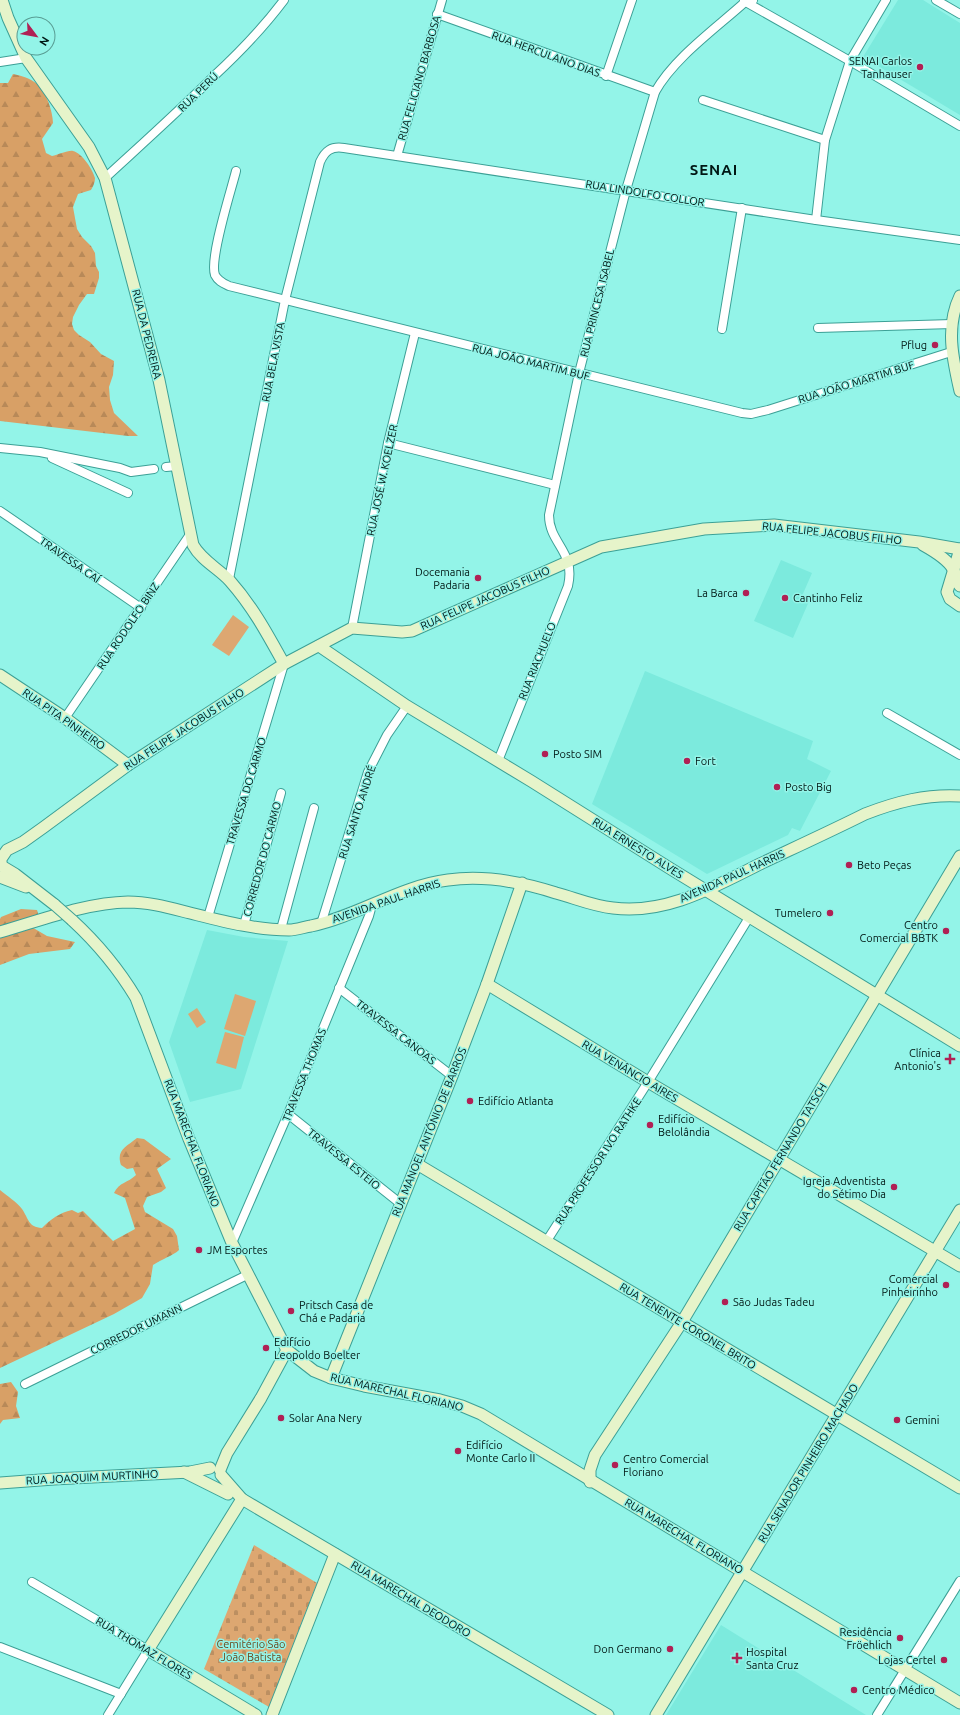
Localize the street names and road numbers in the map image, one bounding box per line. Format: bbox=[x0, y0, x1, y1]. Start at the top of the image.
street label: RUA FELICIANO BARBOSA bbox=[395, 13, 443, 142]
street label: RUA HERCULANO DIAS bbox=[490, 29, 602, 79]
street label: RUA PERÚ bbox=[175, 69, 221, 114]
street label: RUA LINDOLFO COLLOR bbox=[585, 178, 706, 208]
street label: RUA PRINCESA ISABEL bbox=[578, 247, 616, 358]
street label: RUA DA PEDREIRA bbox=[130, 288, 164, 381]
street label: RUA BELA VISTA bbox=[259, 320, 287, 403]
street label: RUA JOÃO MARTIM BUF bbox=[471, 342, 591, 382]
street label: RUA JOÃO MARTIM BUF bbox=[796, 359, 916, 405]
street label: RUA JOSÉ W. KOELZER bbox=[363, 423, 400, 537]
street label: RUA FELIPE JACOBUS FILHO bbox=[762, 520, 902, 546]
street label: TRAVESSA CAÍ bbox=[37, 534, 103, 585]
street label: RUA FELIPE JACOBUS FILHO bbox=[418, 564, 552, 632]
street label: RUA RODOLFO BINZ bbox=[95, 580, 161, 672]
street label: RUA RIACHUELO bbox=[516, 620, 558, 702]
street label: RUA PITA PINHEIRO bbox=[20, 686, 108, 752]
street label: RUA FELIPE JACOBUS FILHO bbox=[122, 686, 246, 772]
street label: TRAVESSA DO CARMO bbox=[224, 736, 268, 846]
street label: RUA SANTO ANDRÉ bbox=[335, 763, 378, 860]
street label: CORREDOR DO CARMO bbox=[241, 800, 283, 918]
street label: RUA ERNESTO ALVES bbox=[591, 815, 686, 881]
street label: AVENIDA PAUL HARRIS bbox=[678, 847, 787, 905]
street label: AVENIDA PAUL HARRIS bbox=[330, 877, 442, 925]
street label: TRAVESSA CANOAS bbox=[354, 997, 438, 1067]
street label: TRAVESSA THOMAS bbox=[280, 1027, 328, 1123]
street label: RUA VENÂNCIO AIRES bbox=[580, 1037, 681, 1104]
street label: RUA MANOEL ANTÔNIO DE BARROS bbox=[389, 1045, 469, 1218]
street label: RUA MARECHAL FLORIANO bbox=[162, 1077, 222, 1209]
street label: RUA CAPITÃO FERNANDO TATSCH bbox=[731, 1081, 829, 1233]
street label: RUA PROFESSOR IVO RATHKE bbox=[553, 1095, 643, 1227]
street label: TRAVESSA ESTEIO bbox=[305, 1126, 383, 1192]
street label: RUA TENENTE CORONEL BRITO bbox=[618, 1280, 758, 1372]
street label: CORREDOR UMANN bbox=[88, 1302, 184, 1356]
street label: RUA MARECHAL FLORIANO bbox=[329, 1371, 465, 1413]
street label: RUA SENADOR PINHEIRO MACHADO bbox=[756, 1382, 860, 1544]
street label: RUA JOAQUIM MURTINHO bbox=[25, 1468, 159, 1486]
street label: RUA MARECHAL FLORIANO bbox=[623, 1496, 745, 1576]
street label: RUA MARECHAL DEODORO bbox=[349, 1559, 473, 1639]
street label: RUA THOMAZ FLORES bbox=[94, 1614, 195, 1682]

